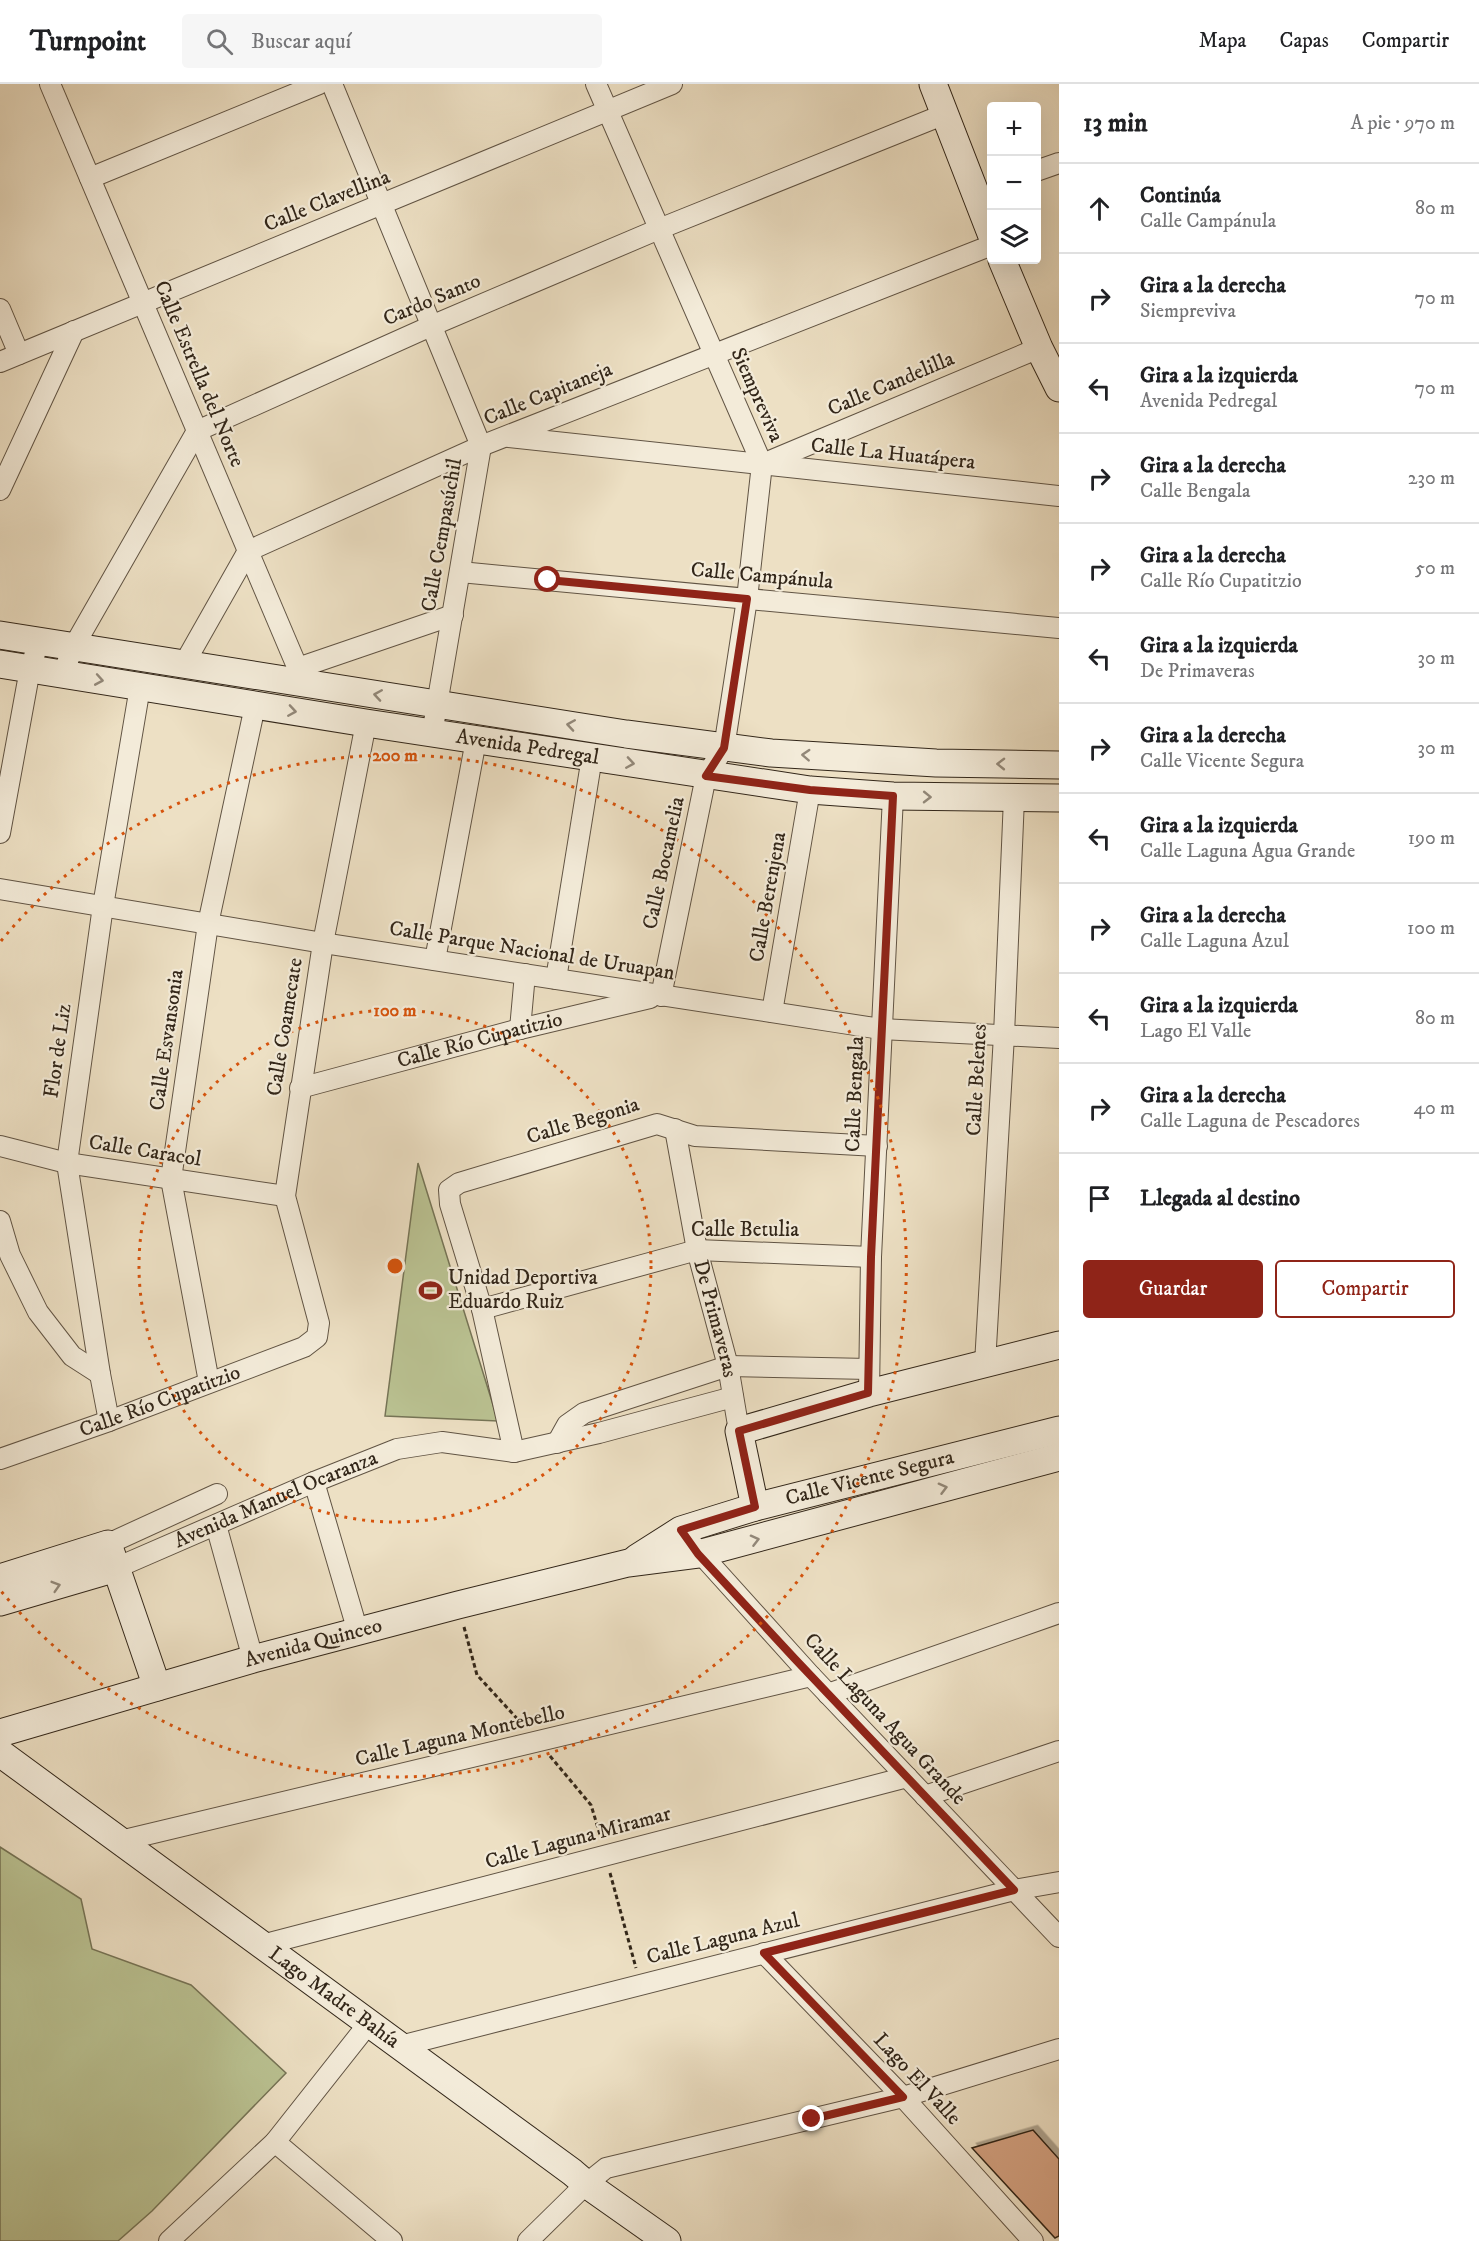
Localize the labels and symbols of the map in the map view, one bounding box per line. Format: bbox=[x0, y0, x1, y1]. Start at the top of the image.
street label: Calle Clavellina bbox=[260, 164, 394, 238]
street label: Cardo Santo bbox=[379, 268, 485, 332]
street label: Calle Estrella del Norte bbox=[148, 277, 250, 471]
street label: Siempreviva bbox=[725, 344, 789, 446]
street label: Calle Candelilla bbox=[824, 346, 958, 422]
street label: Calle Capitaneja bbox=[480, 356, 616, 432]
street label: Calle La Huatápera bbox=[810, 432, 977, 476]
street label: Calle Cempasúchil bbox=[416, 456, 468, 614]
street label: Calle Campánula bbox=[690, 557, 834, 595]
route start bbox=[534, 566, 560, 592]
one-way arrow bbox=[94, 673, 104, 686]
one-way arrow bbox=[374, 689, 383, 701]
one-way arrow bbox=[287, 705, 296, 717]
one-way arrow bbox=[566, 719, 576, 732]
street label: Avenida Pedregal bbox=[454, 724, 601, 771]
text: 200 m bbox=[372, 745, 418, 767]
one-way arrow bbox=[801, 749, 810, 762]
one-way arrow bbox=[625, 757, 634, 769]
one-way arrow bbox=[996, 758, 1005, 770]
one-way arrow bbox=[923, 791, 932, 803]
street label: Calle Bocamelia bbox=[637, 794, 691, 932]
street label: Calle Berenjena bbox=[744, 830, 792, 964]
street label: Calle Parque Nacional de Uruapan bbox=[387, 916, 677, 986]
street label: Calle Coamecate bbox=[261, 956, 309, 1098]
street label: Calle Esvansonia bbox=[144, 968, 190, 1112]
text: 100 m bbox=[373, 1000, 417, 1022]
street label: Flor de Liz bbox=[39, 1002, 77, 1100]
street label: Calle Río Cupatitzio bbox=[394, 1006, 565, 1074]
street label: Calle Belenes bbox=[961, 1023, 993, 1137]
street label: Calle Bengala bbox=[840, 1036, 870, 1152]
street label: Calle Begonia bbox=[524, 1092, 643, 1150]
street label: Calle Caracol bbox=[87, 1129, 204, 1173]
street label: Calle Betulia bbox=[691, 1217, 799, 1243]
centre of rings bbox=[385, 1256, 405, 1276]
street label: De Primaveras bbox=[687, 1257, 743, 1379]
place label: Unidad Deportiva Eduardo Ruiz bbox=[448, 1265, 598, 1315]
sports icon: Unidad Deportiva Eduardo Ruiz bbox=[417, 1277, 443, 1303]
street label: Calle Río Cupatitzio bbox=[76, 1359, 244, 1443]
street label: Calle Vicente Segura bbox=[783, 1444, 957, 1512]
street label: Avenida Manuel Ocaranza bbox=[170, 1445, 381, 1554]
one-way arrow bbox=[938, 1483, 948, 1496]
one-way arrow bbox=[750, 1534, 760, 1547]
one-way arrow bbox=[50, 1581, 61, 1593]
street label: Avenida Quinceo bbox=[241, 1613, 385, 1674]
street label: Calle Laguna Agua Grande bbox=[798, 1627, 972, 1811]
street label: Calle Laguna Montebello bbox=[353, 1699, 567, 1773]
street label: Calle Laguna Miramar bbox=[482, 1801, 674, 1875]
street label: Calle Laguna Azul bbox=[644, 1907, 803, 1971]
street label: Lago Madre Bahía bbox=[263, 1941, 405, 2054]
street label: Lago El Valle bbox=[868, 2027, 967, 2131]
route end bbox=[798, 2105, 824, 2131]

